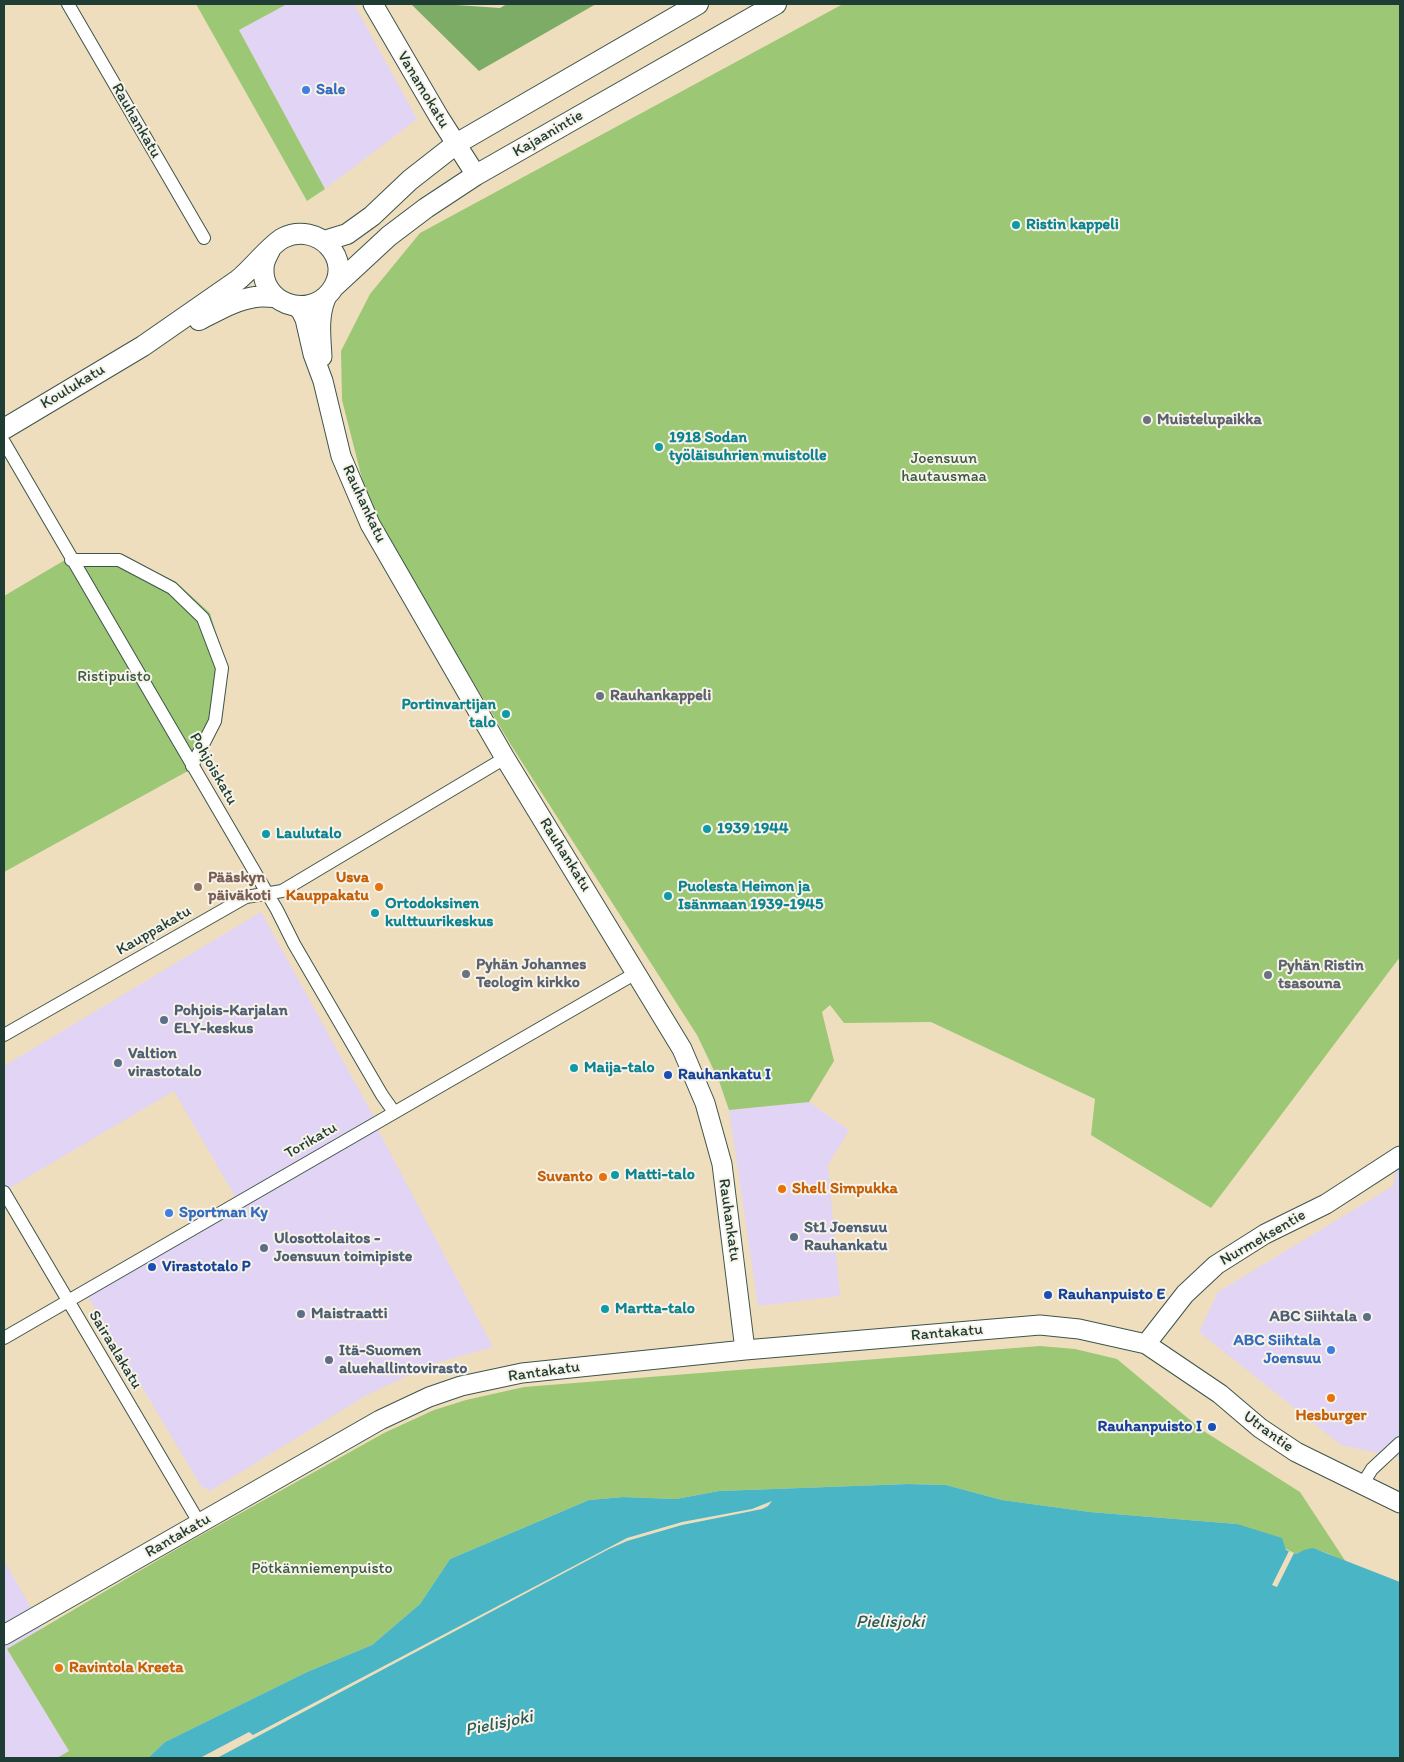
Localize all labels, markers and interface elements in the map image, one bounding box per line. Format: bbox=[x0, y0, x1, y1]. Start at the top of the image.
street label: Vanamokatu bbox=[393, 48, 453, 132]
street label: Rauhankatu bbox=[107, 80, 165, 162]
place label: Sale bbox=[316, 80, 345, 100]
marker: Sale bbox=[300, 84, 312, 96]
street label: Kajaanintie bbox=[509, 106, 587, 162]
place label: Ristin kappeli bbox=[1026, 215, 1119, 235]
marker: Ristin kappeli bbox=[1010, 219, 1022, 231]
street label: Koulukatu bbox=[37, 360, 109, 414]
place label: Muistelupaikka bbox=[1157, 410, 1262, 430]
marker: Muistelupaikka bbox=[1141, 414, 1153, 426]
place label: 1918 Sodan työläisuhrien muistolle bbox=[669, 428, 827, 466]
marker: 1918 Sodan työläisuhrien muistolle bbox=[653, 441, 665, 453]
park label: Joensuun hautausmaa bbox=[901, 449, 987, 487]
street label: Rauhankatu bbox=[338, 462, 390, 546]
park label: Ristipuisto bbox=[77, 667, 151, 687]
place label: Rauhankappeli bbox=[610, 686, 711, 706]
marker: Rauhankappeli bbox=[594, 690, 606, 702]
place label: Portinvartijan talo bbox=[401, 695, 496, 733]
marker: Portinvartijan talo bbox=[500, 708, 512, 720]
street label: Pohjoiskatu bbox=[185, 730, 241, 808]
street label: Rauhankatu bbox=[535, 815, 595, 895]
place label: 1939 1944 bbox=[717, 819, 789, 839]
marker: 1939 1944 bbox=[701, 823, 713, 835]
place label: Laulutalo bbox=[276, 824, 342, 844]
marker: Laulutalo bbox=[260, 828, 272, 840]
place label: Pääskyn päiväkoti bbox=[208, 868, 271, 906]
place label: Usva Kauppakatu bbox=[286, 868, 369, 906]
place label: Puolesta Heimon ja Isänmaan 1939-1945 bbox=[678, 877, 823, 915]
marker: Pääskyn päiväkoti bbox=[192, 881, 204, 893]
marker: Usva Kauppakatu bbox=[373, 881, 385, 893]
marker: Puolesta Heimon ja Isänmaan 1939-1945 bbox=[662, 890, 674, 902]
place label: Ortodoksinen kulttuurikeskus bbox=[385, 894, 493, 932]
street label: Kauppakatu bbox=[113, 902, 195, 960]
marker: Ortodoksinen kulttuurikeskus bbox=[369, 907, 381, 919]
place label: Pyhän Johannes Teologin kirkko bbox=[476, 955, 586, 993]
place label: Pyhän Ristin tsasouna bbox=[1278, 956, 1364, 994]
marker: Pyhän Johannes Teologin kirkko bbox=[460, 968, 472, 980]
marker: Pyhän Ristin tsasouna bbox=[1262, 969, 1274, 981]
place label: Pohjois-Karjalan ELY-keskus bbox=[174, 1001, 288, 1039]
marker: Pohjois-Karjalan ELY-keskus bbox=[158, 1014, 170, 1026]
place label: Valtion virastotalo bbox=[128, 1044, 202, 1082]
marker: Valtion virastotalo bbox=[112, 1057, 124, 1069]
place label: Maija-talo bbox=[584, 1058, 655, 1078]
marker: Maija-talo bbox=[568, 1062, 580, 1074]
place label: Rauhankatu I bbox=[678, 1065, 771, 1085]
marker: Rauhankatu I bbox=[662, 1069, 674, 1081]
street label: Torikatu bbox=[281, 1118, 341, 1164]
place label: Matti-talo bbox=[625, 1165, 695, 1185]
place label: Suvanto bbox=[537, 1167, 593, 1187]
marker: Matti-talo bbox=[609, 1169, 621, 1181]
marker: Suvanto bbox=[597, 1171, 609, 1183]
street label: Rauhankatu bbox=[714, 1177, 744, 1263]
place label: Shell Simpukka bbox=[792, 1179, 898, 1199]
marker: Shell Simpukka bbox=[776, 1183, 788, 1195]
place label: Sportman Ky bbox=[179, 1203, 268, 1223]
street label: Nurmeksentie bbox=[1217, 1206, 1309, 1270]
marker: Sportman Ky bbox=[163, 1207, 175, 1219]
place label: St1 Joensuu Rauhankatu bbox=[804, 1218, 887, 1256]
place label: Ulosottolaitos - Joensuun toimipiste bbox=[274, 1229, 412, 1267]
marker: St1 Joensuu Rauhankatu bbox=[788, 1231, 800, 1243]
marker: Ulosottolaitos - Joensuun toimipiste bbox=[258, 1242, 270, 1254]
place label: Virastotalo P bbox=[162, 1257, 251, 1277]
marker: Virastotalo P bbox=[146, 1261, 158, 1273]
place label: Rauhanpuisto E bbox=[1058, 1285, 1165, 1305]
marker: Rauhanpuisto E bbox=[1042, 1289, 1054, 1301]
place label: Martta-talo bbox=[615, 1299, 695, 1319]
marker: Martta-talo bbox=[599, 1303, 611, 1315]
place label: Maistraatti bbox=[311, 1304, 388, 1324]
street label: Sairaalakatu bbox=[84, 1307, 146, 1393]
place label: ABC Siihtala bbox=[1270, 1307, 1357, 1327]
marker: Maistraatti bbox=[295, 1308, 307, 1320]
marker: ABC Siihtala bbox=[1361, 1311, 1373, 1323]
street label: Rantakatu bbox=[910, 1320, 984, 1346]
place label: ABC Siihtala Joensuu bbox=[1234, 1331, 1321, 1369]
place label: Itä-Suomen aluehallintovirasto bbox=[339, 1341, 467, 1379]
marker: ABC Siihtala Joensuu bbox=[1325, 1344, 1337, 1356]
marker: Itä-Suomen aluehallintovirasto bbox=[323, 1354, 335, 1366]
street label: Rantakatu bbox=[507, 1357, 581, 1387]
marker: Hesburger bbox=[1325, 1392, 1337, 1404]
place label: Hesburger bbox=[1295, 1406, 1367, 1426]
street label: Utrantie bbox=[1239, 1407, 1297, 1457]
place label: Rauhanpuisto I bbox=[1098, 1417, 1202, 1437]
marker: Rauhanpuisto I bbox=[1206, 1421, 1218, 1433]
street label: Rantakatu bbox=[142, 1510, 214, 1562]
park label: Pötkänniemenpuisto bbox=[251, 1559, 393, 1579]
water label: Pielisjoki bbox=[856, 1611, 924, 1633]
place label: Ravintola Kreeta bbox=[69, 1658, 183, 1678]
marker: Ravintola Kreeta bbox=[53, 1662, 65, 1674]
water label: Pielisjoki bbox=[463, 1706, 535, 1742]

